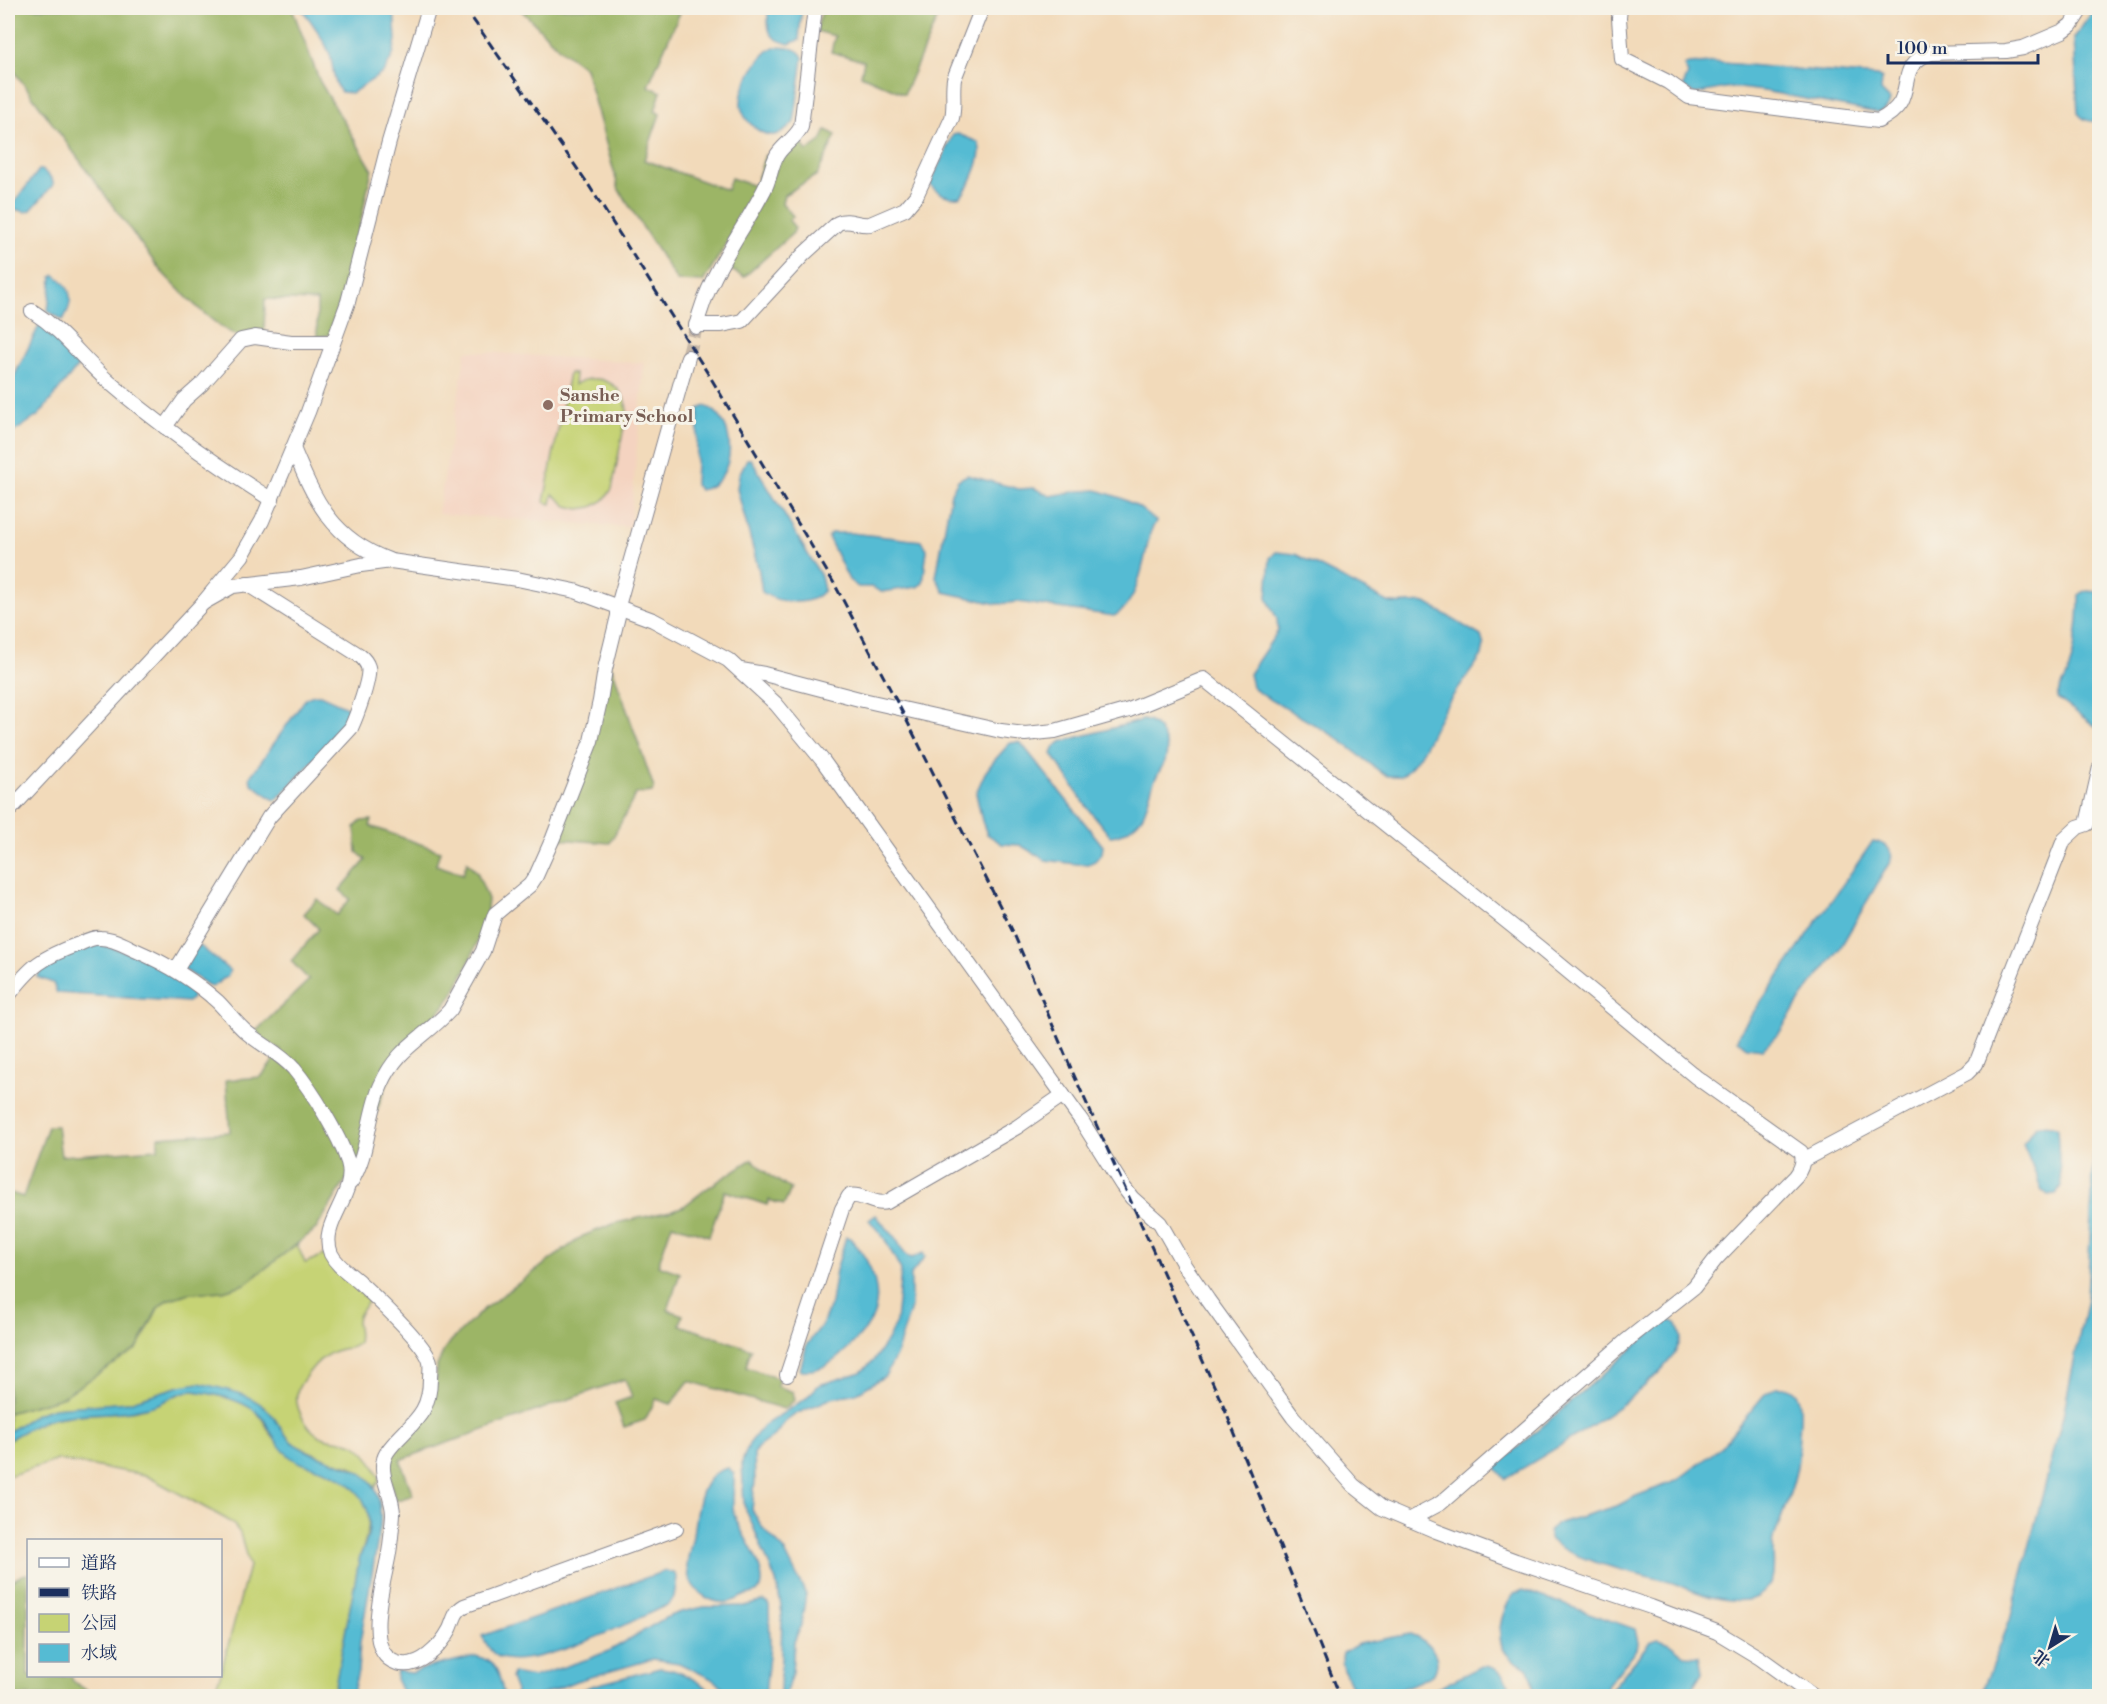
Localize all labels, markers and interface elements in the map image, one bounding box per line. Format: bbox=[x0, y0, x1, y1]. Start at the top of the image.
scale bar bbox=[1888, 27, 2038, 65]
text: 100 m bbox=[1897, 37, 1948, 60]
place label: Sanshe Primary School bbox=[560, 384, 694, 428]
marker: Sanshe Primary School bbox=[541, 398, 555, 412]
legend bbox=[27, 1539, 222, 1677]
text: 道路 bbox=[81, 1552, 117, 1575]
text: 铁路 bbox=[81, 1582, 117, 1605]
text: 公园 bbox=[81, 1612, 117, 1635]
north arrow bbox=[2020, 1617, 2080, 1677]
text: 水域 bbox=[81, 1642, 117, 1665]
text: 北 bbox=[2029, 1645, 2054, 1671]

